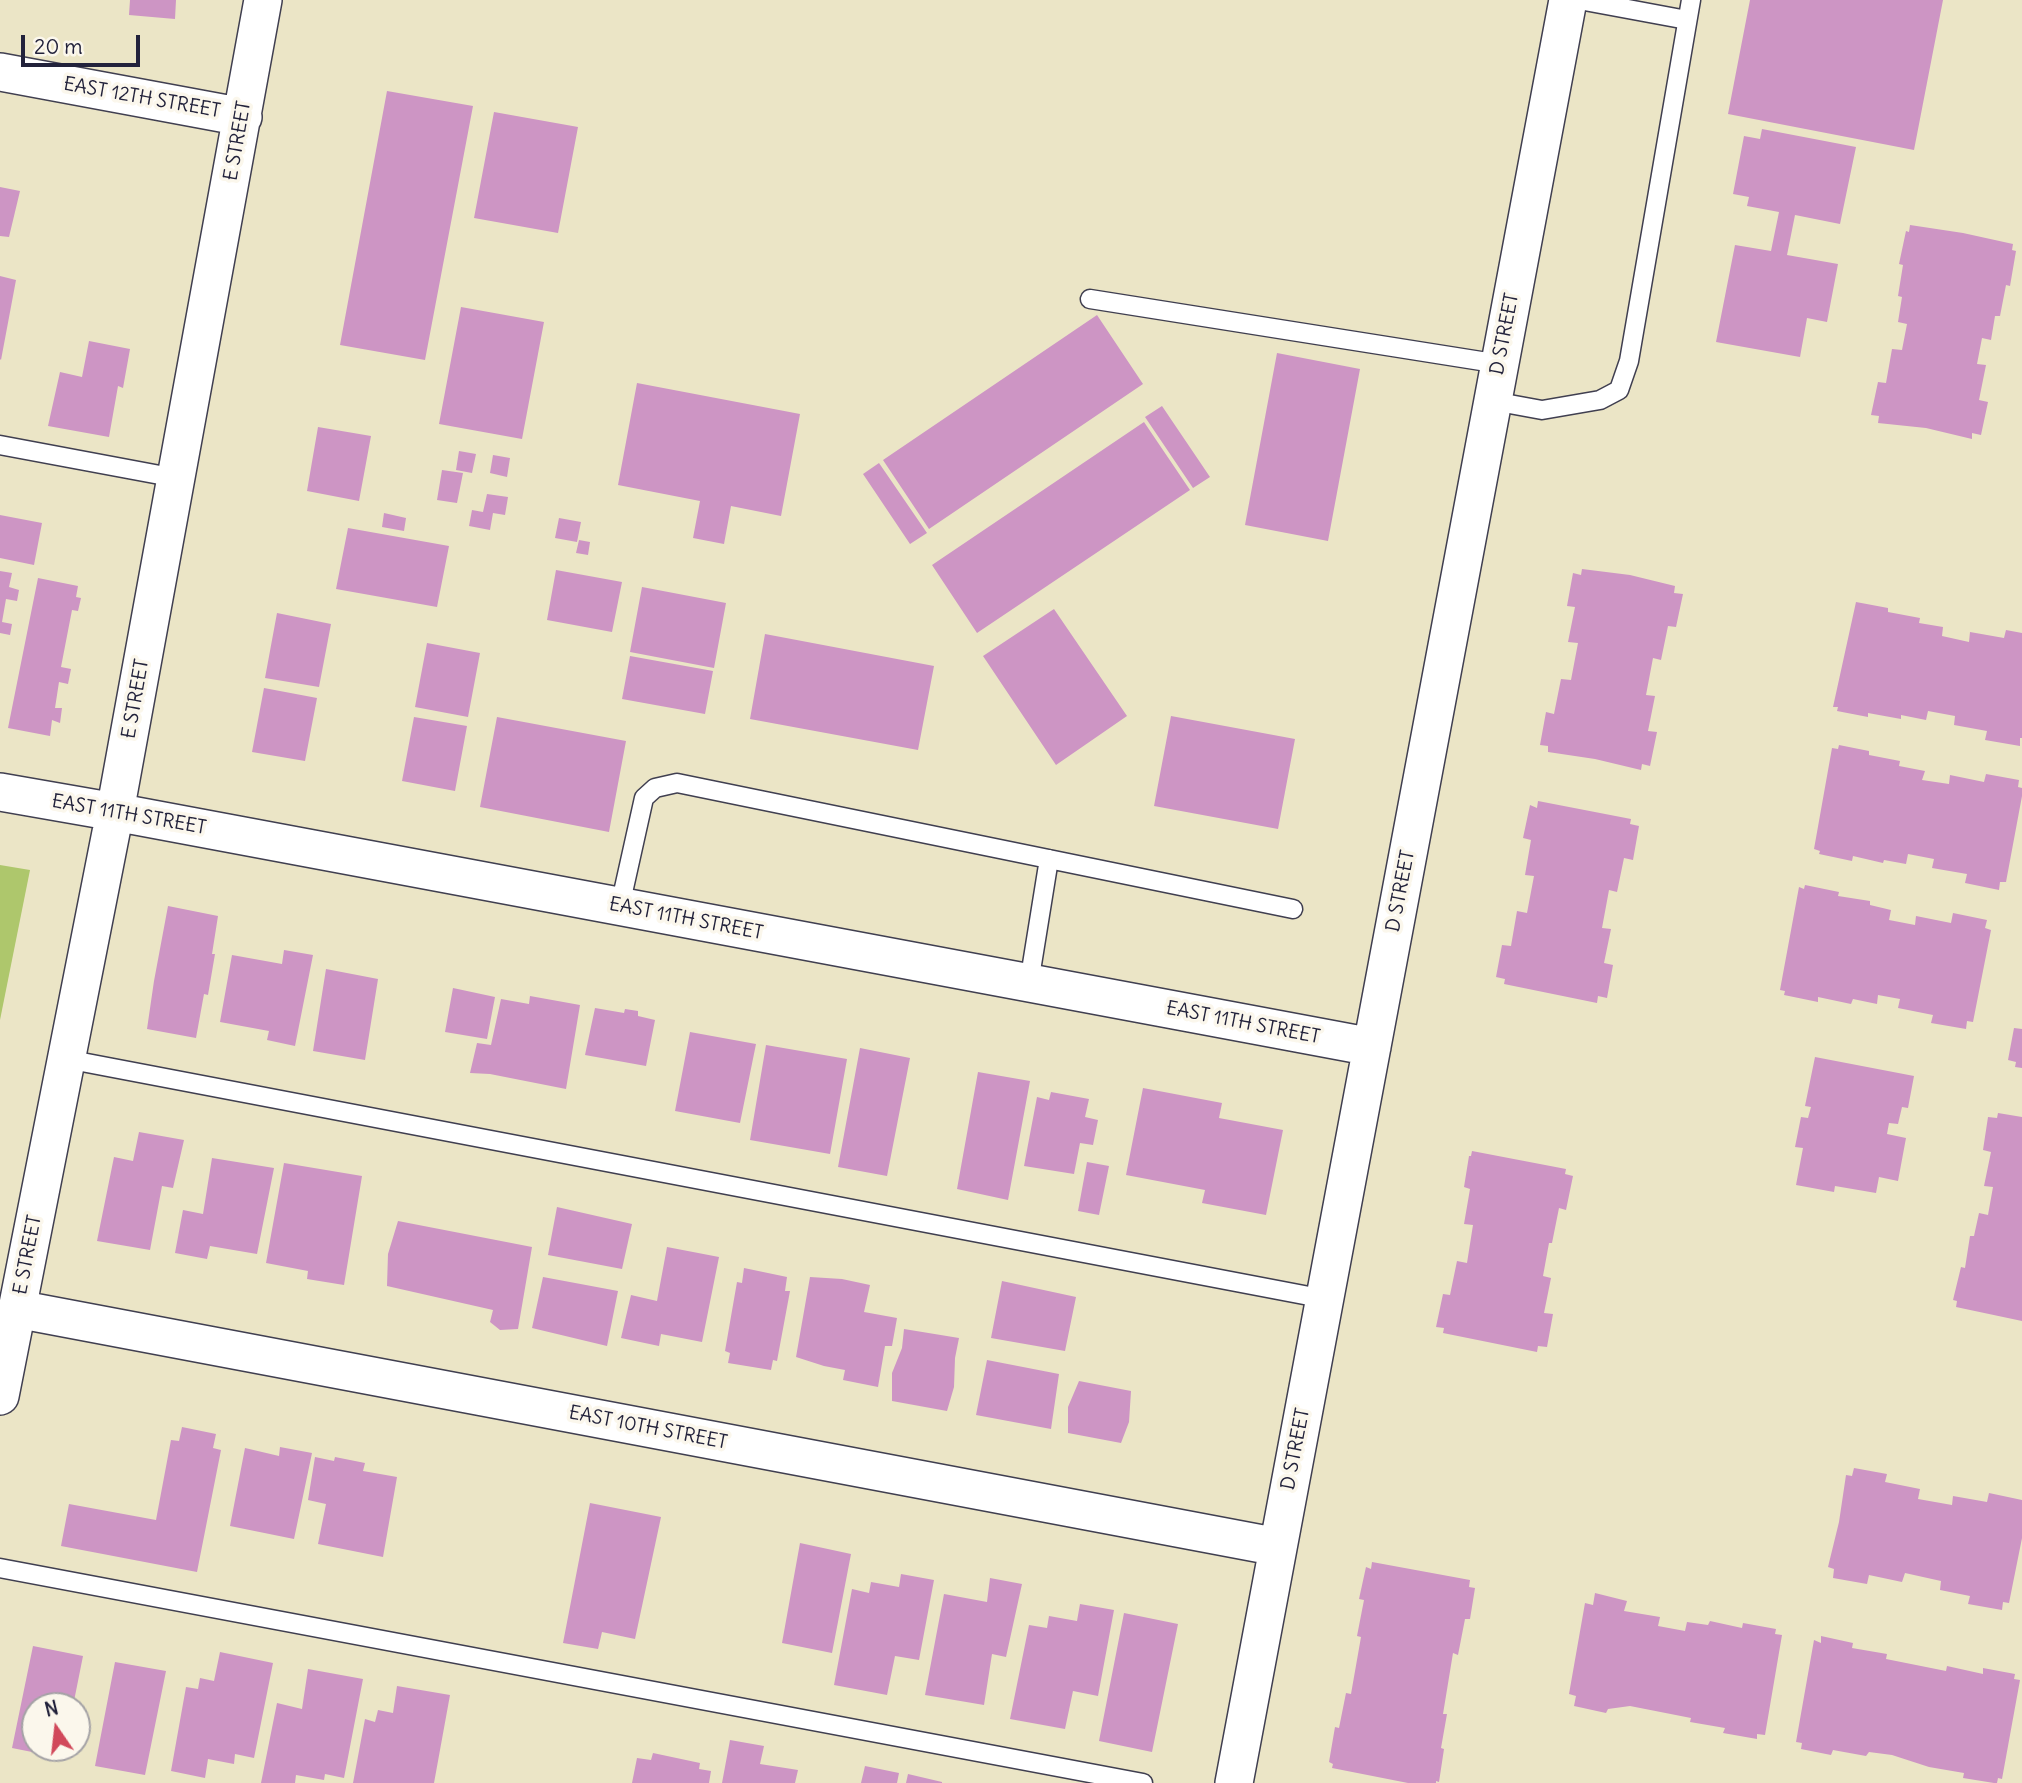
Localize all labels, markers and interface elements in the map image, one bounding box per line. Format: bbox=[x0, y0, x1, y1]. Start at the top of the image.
scale bar bbox=[24, 21, 144, 65]
text: 20 m bbox=[34, 33, 83, 60]
street label: EAST 12TH STREET bbox=[62, 73, 222, 123]
street label: E STREET bbox=[220, 99, 256, 183]
street label: D STREET bbox=[1486, 291, 1524, 377]
street label: E STREET bbox=[118, 657, 154, 741]
street label: EAST 11TH STREET bbox=[50, 790, 208, 840]
street label: D STREET bbox=[1382, 848, 1420, 934]
street label: EAST 11TH STREET bbox=[607, 893, 765, 945]
street label: EAST 11TH STREET bbox=[1164, 997, 1322, 1049]
street label: E STREET bbox=[9, 1213, 47, 1297]
street label: EAST 10TH STREET bbox=[567, 1401, 729, 1455]
street label: D STREET bbox=[1277, 1406, 1315, 1492]
north arrow bbox=[21, 1692, 91, 1762]
text: N bbox=[42, 1695, 61, 1722]

